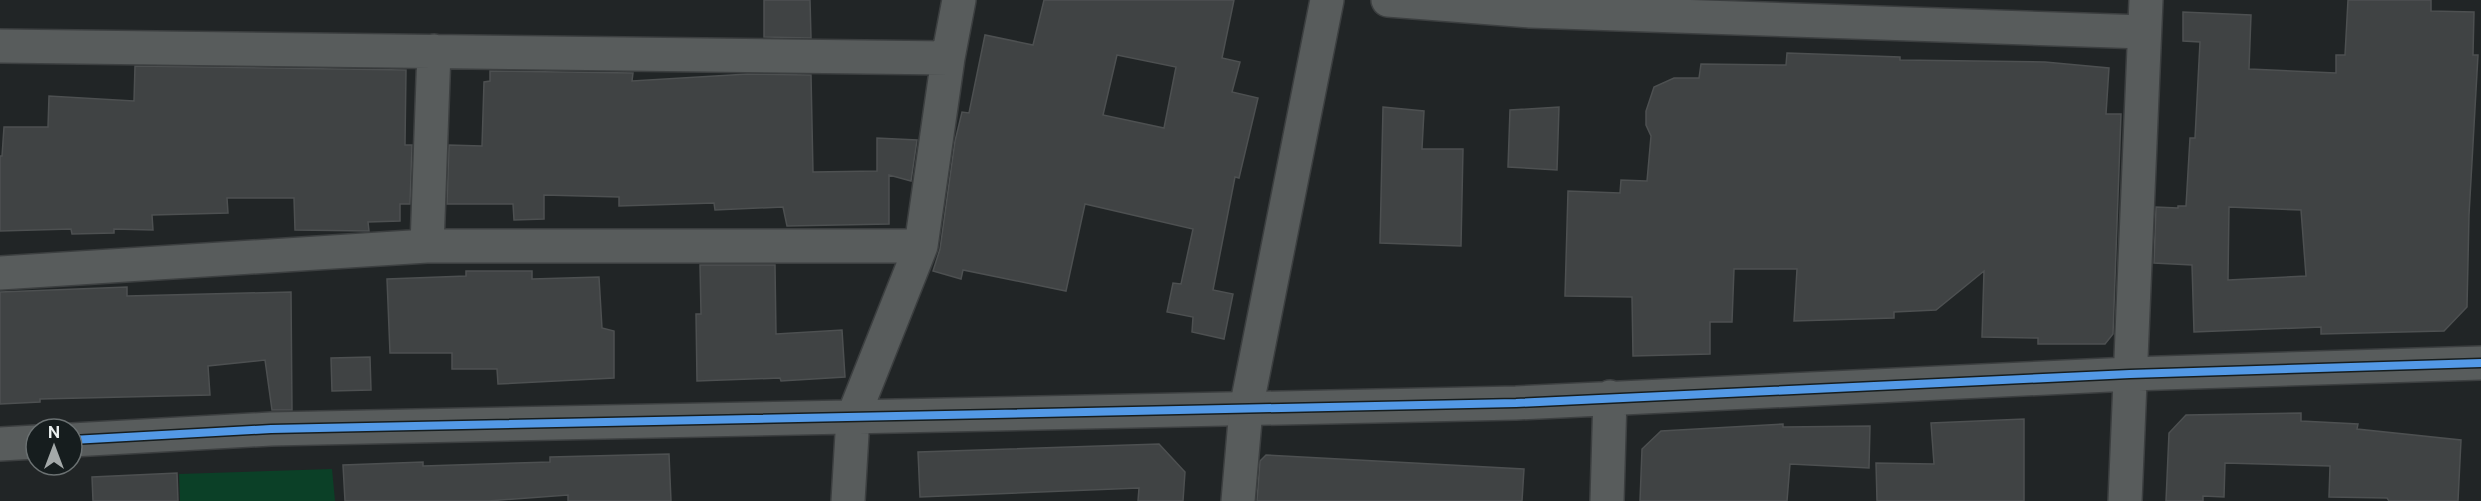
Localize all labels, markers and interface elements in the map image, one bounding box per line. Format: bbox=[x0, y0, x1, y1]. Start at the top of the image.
north arrow bbox=[24, 417, 84, 477]
text: N bbox=[48, 423, 60, 442]

